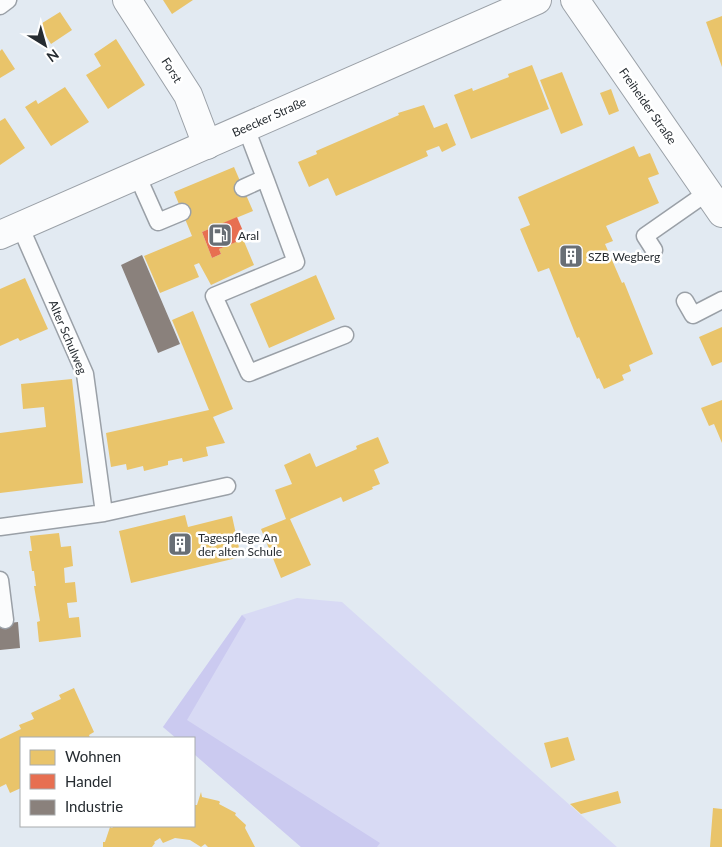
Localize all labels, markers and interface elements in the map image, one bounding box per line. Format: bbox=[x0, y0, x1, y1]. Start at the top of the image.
north arrow bbox=[20, 20, 70, 70]
text: N bbox=[44, 46, 63, 66]
street label: Forst bbox=[159, 55, 186, 86]
street label: Freiheider Straße bbox=[616, 65, 680, 147]
street label: Beecker Straße bbox=[230, 94, 308, 140]
fuel station icon: Aral bbox=[207, 222, 233, 248]
place label: Aral bbox=[238, 228, 259, 243]
building icon: SZB Wegberg bbox=[558, 243, 584, 269]
place label: SZB Wegberg bbox=[588, 249, 660, 264]
street label: Alter Schulweg bbox=[46, 298, 90, 376]
place label: Tagespflege An der alten Schule bbox=[198, 530, 282, 559]
building icon: Tagespflege An der alten Schule bbox=[167, 531, 193, 557]
legend bbox=[20, 737, 195, 827]
text: Wohnen bbox=[65, 747, 121, 765]
text: Handel bbox=[65, 772, 112, 790]
text: Industrie bbox=[65, 797, 123, 815]

